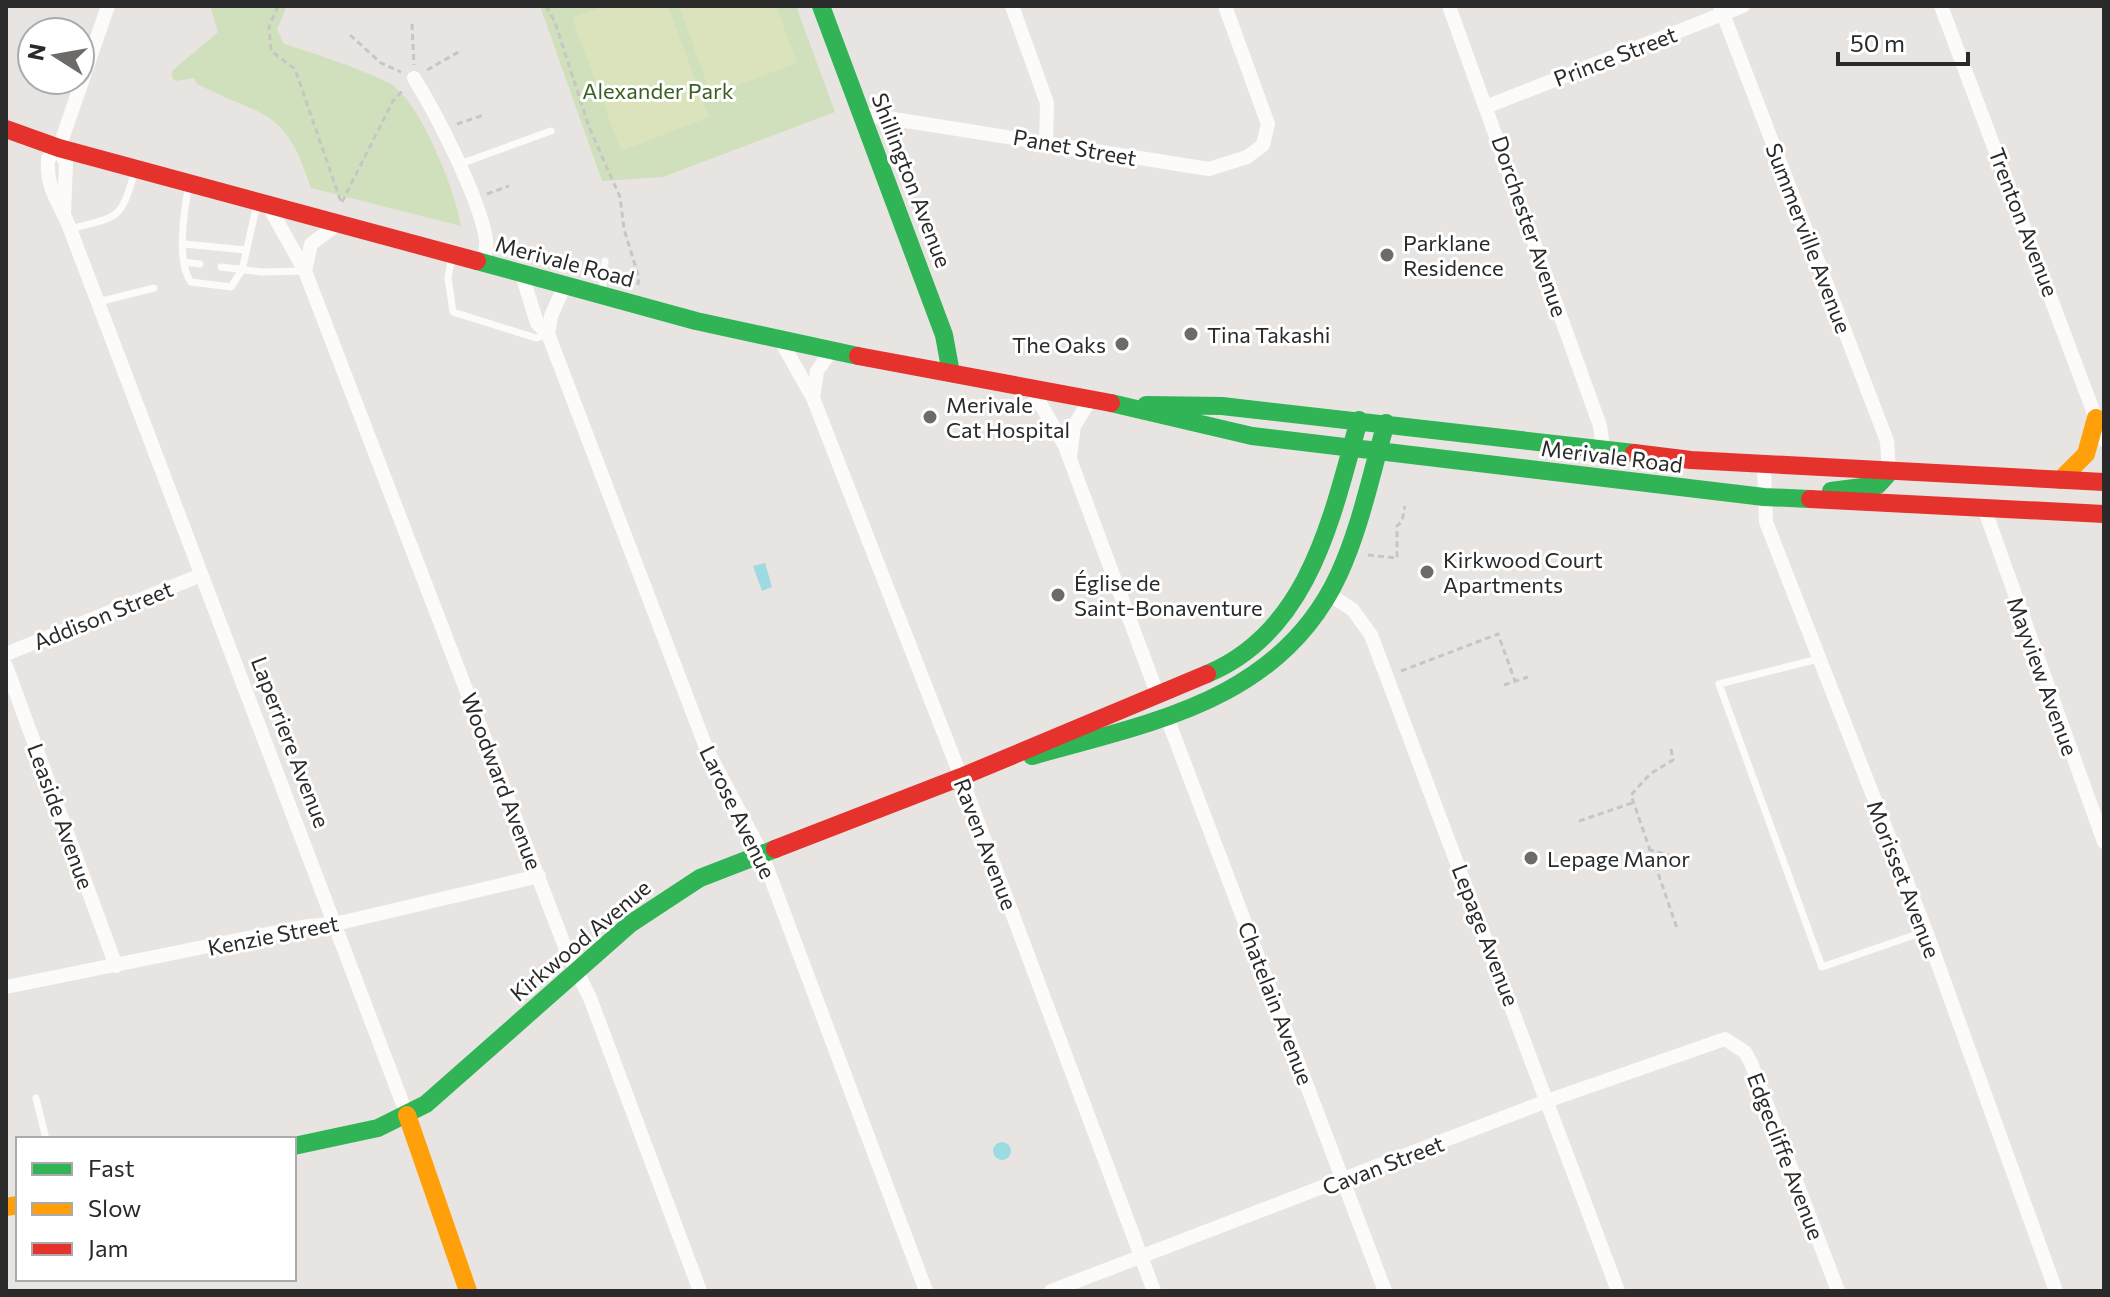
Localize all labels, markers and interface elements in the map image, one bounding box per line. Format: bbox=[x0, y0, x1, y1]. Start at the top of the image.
north arrow bbox=[16, 16, 96, 96]
scale bar bbox=[1838, 16, 1968, 66]
street label: Prince Street bbox=[1550, 20, 1680, 92]
text: 50 m bbox=[1850, 28, 1905, 57]
text: N bbox=[21, 41, 51, 63]
park label: Alexander Park bbox=[582, 77, 734, 104]
street label: Shillington Avenue bbox=[866, 89, 958, 271]
street label: Panet Street bbox=[1011, 123, 1139, 171]
street label: Dorchester Avenue bbox=[1486, 132, 1574, 320]
street label: Summerville Avenue bbox=[1760, 139, 1858, 337]
street label: Trenton Avenue bbox=[1983, 144, 2065, 300]
place label: Parklane Residence bbox=[1403, 229, 1504, 281]
street label: Merivale Road bbox=[493, 230, 637, 292]
marker: Parklane Residence bbox=[1378, 246, 1396, 264]
place label: Tina Takashi bbox=[1207, 321, 1331, 348]
marker: Tina Takashi bbox=[1182, 325, 1200, 343]
place label: The Oaks bbox=[1012, 331, 1106, 358]
marker: The Oaks bbox=[1113, 335, 1131, 353]
place label: Merivale Cat Hospital bbox=[946, 391, 1070, 443]
marker: Merivale Cat Hospital bbox=[921, 408, 939, 426]
street label: Merivale Road bbox=[1540, 434, 1684, 478]
place label: Kirkwood Court Apartments bbox=[1443, 546, 1603, 598]
marker: Kirkwood Court Apartments bbox=[1418, 563, 1436, 581]
place label: Église de Saint-Bonaventure bbox=[1074, 569, 1263, 621]
street label: Addison Street bbox=[29, 575, 177, 655]
marker: Église de Saint-Bonaventure bbox=[1049, 586, 1067, 604]
street label: Mayview Avenue bbox=[2002, 593, 2084, 759]
street label: Laperriere Avenue bbox=[246, 653, 336, 831]
street label: Woodward Avenue bbox=[456, 689, 548, 873]
street label: Leaside Avenue bbox=[22, 739, 100, 893]
street label: Larose Avenue bbox=[694, 741, 782, 883]
street label: Raven Avenue bbox=[949, 774, 1023, 914]
street label: Morisset Avenue bbox=[1862, 796, 1946, 962]
place label: Lepage Manor bbox=[1547, 845, 1690, 872]
marker: Lepage Manor bbox=[1522, 849, 1540, 867]
street label: Lepage Avenue bbox=[1447, 860, 1525, 1010]
street label: Kirkwood Avenue bbox=[504, 873, 656, 1007]
street label: Kenzie Street bbox=[205, 909, 341, 961]
street label: Chatelain Avenue bbox=[1232, 918, 1320, 1088]
street label: Edgecliffe Avenue bbox=[1742, 1069, 1830, 1243]
street label: Cavan Street bbox=[1318, 1129, 1448, 1201]
legend bbox=[16, 1137, 296, 1281]
text: Fast bbox=[88, 1153, 135, 1182]
text: Slow bbox=[88, 1193, 141, 1222]
text: Jam bbox=[88, 1233, 128, 1262]

